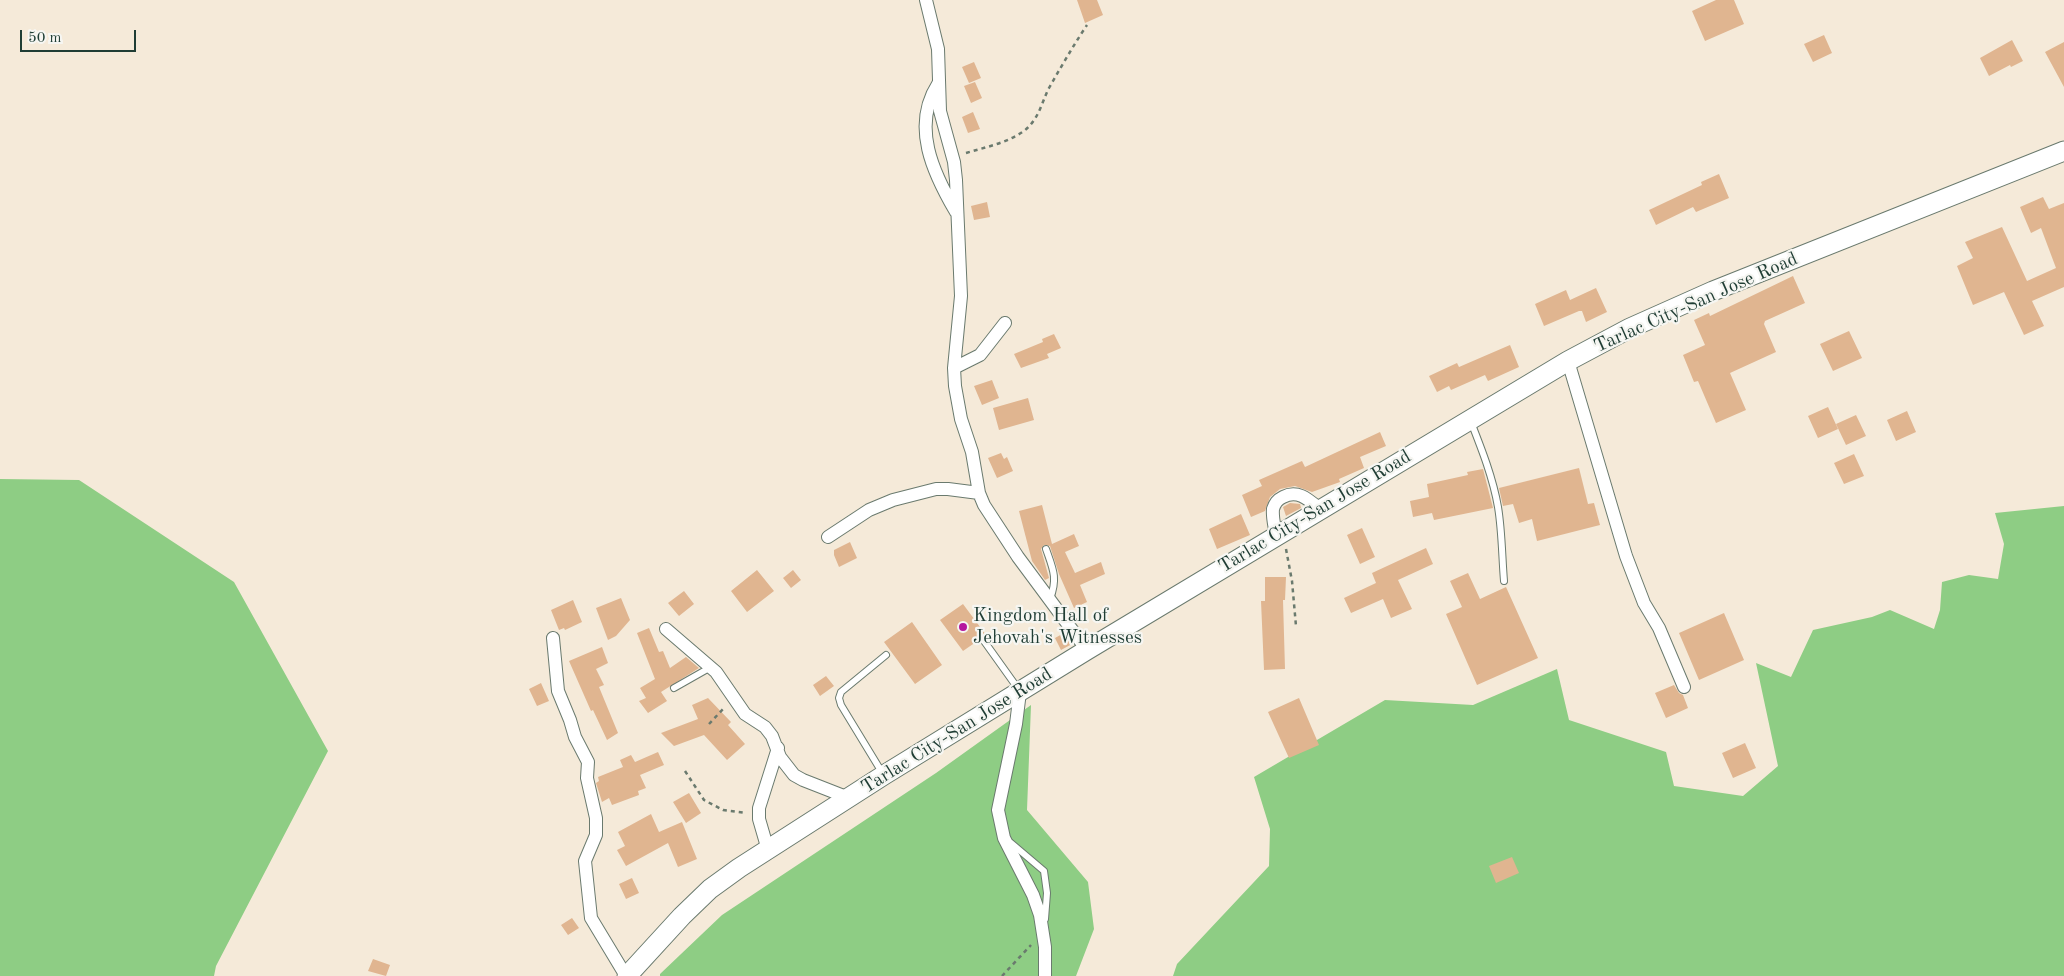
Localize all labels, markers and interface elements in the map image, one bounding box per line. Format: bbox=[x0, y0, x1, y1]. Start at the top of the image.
scale bar bbox=[22, 20, 139, 52]
text: 50 m bbox=[28, 31, 62, 46]
street label: Tarlac City-San Jose Road bbox=[1591, 248, 1801, 358]
street label: Tarlac City-San Jose Road bbox=[1215, 445, 1415, 579]
place label: Kingdom Hall of Jehovah's Witnesses bbox=[973, 605, 1142, 649]
marker: Kingdom Hall of Jehovah's Witnesses bbox=[957, 621, 969, 633]
street label: Tarlac City-San Jose Road bbox=[857, 663, 1057, 799]

